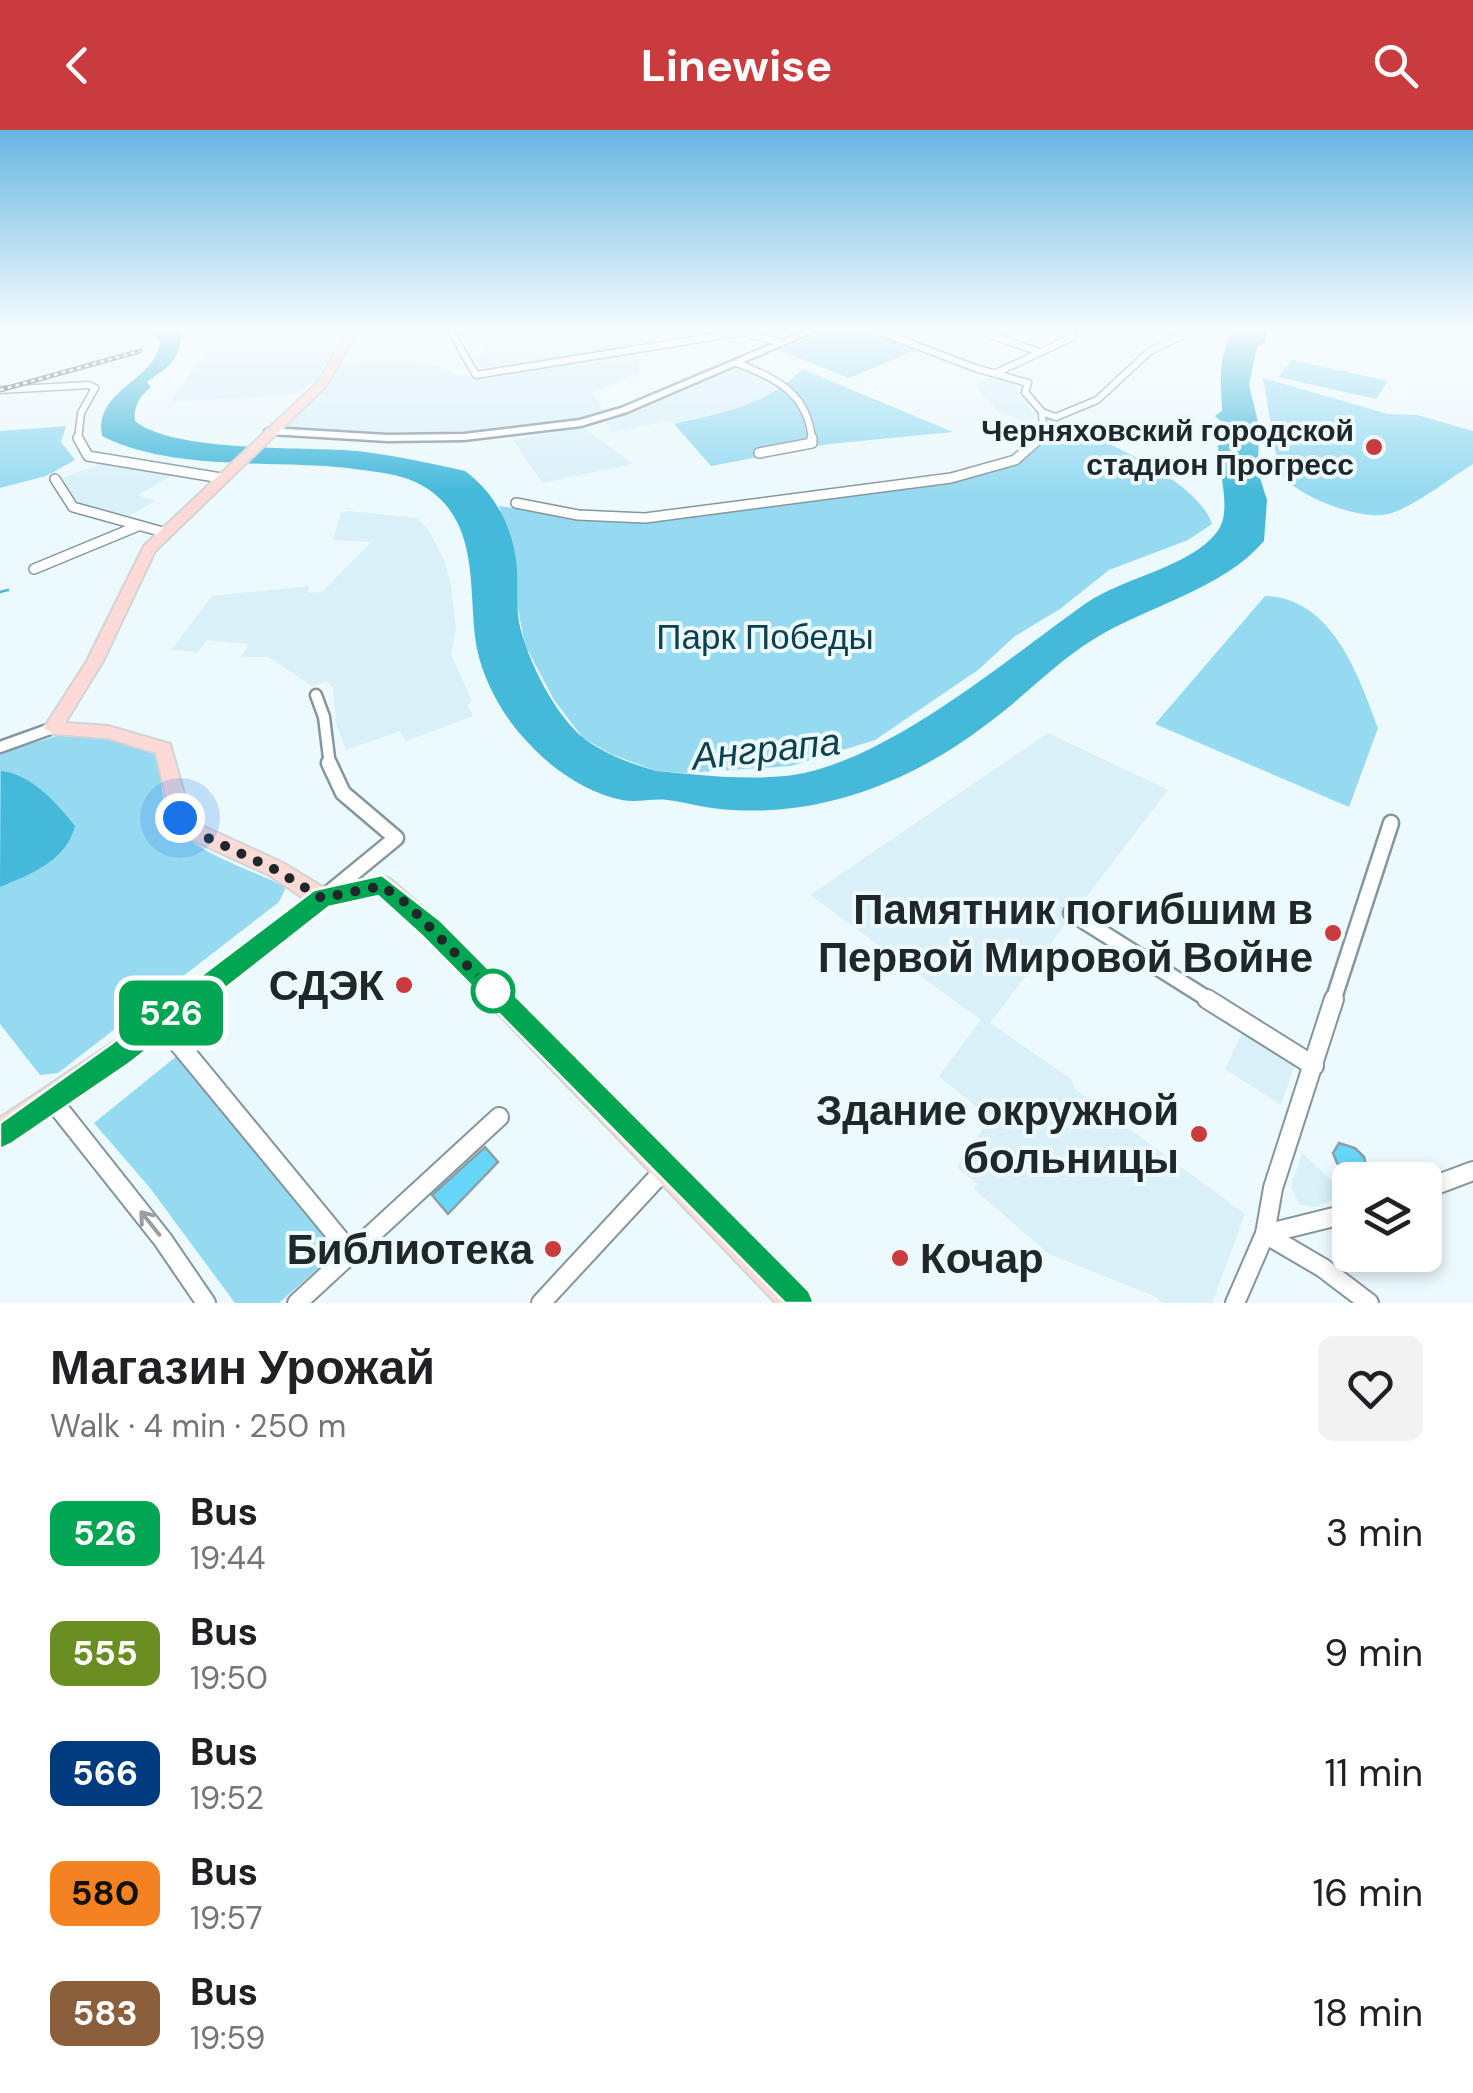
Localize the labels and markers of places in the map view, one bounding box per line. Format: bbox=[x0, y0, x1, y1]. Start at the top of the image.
place label: Черняховский городской стадион Прогресс bbox=[981, 411, 1354, 484]
marker: Черняховский городской стадион Прогресс bbox=[1363, 436, 1385, 458]
place label: Памятник погибшим в Первой Мировой Войне bbox=[818, 882, 1313, 985]
marker: Памятник погибшим в Первой Мировой Войне bbox=[1322, 922, 1344, 944]
place label: СДЭК bbox=[269, 958, 384, 1013]
unlabelled marker bbox=[472, 970, 514, 1012]
marker: СДЭК bbox=[393, 974, 415, 996]
place label: Здание окружной больницы bbox=[816, 1083, 1179, 1186]
marker: Здание окружной больницы bbox=[1188, 1123, 1210, 1145]
place label: Библиотека bbox=[287, 1222, 534, 1277]
place label: Кочар bbox=[920, 1231, 1044, 1286]
marker: Библиотека bbox=[542, 1238, 564, 1260]
marker: Кочар bbox=[889, 1247, 911, 1269]

